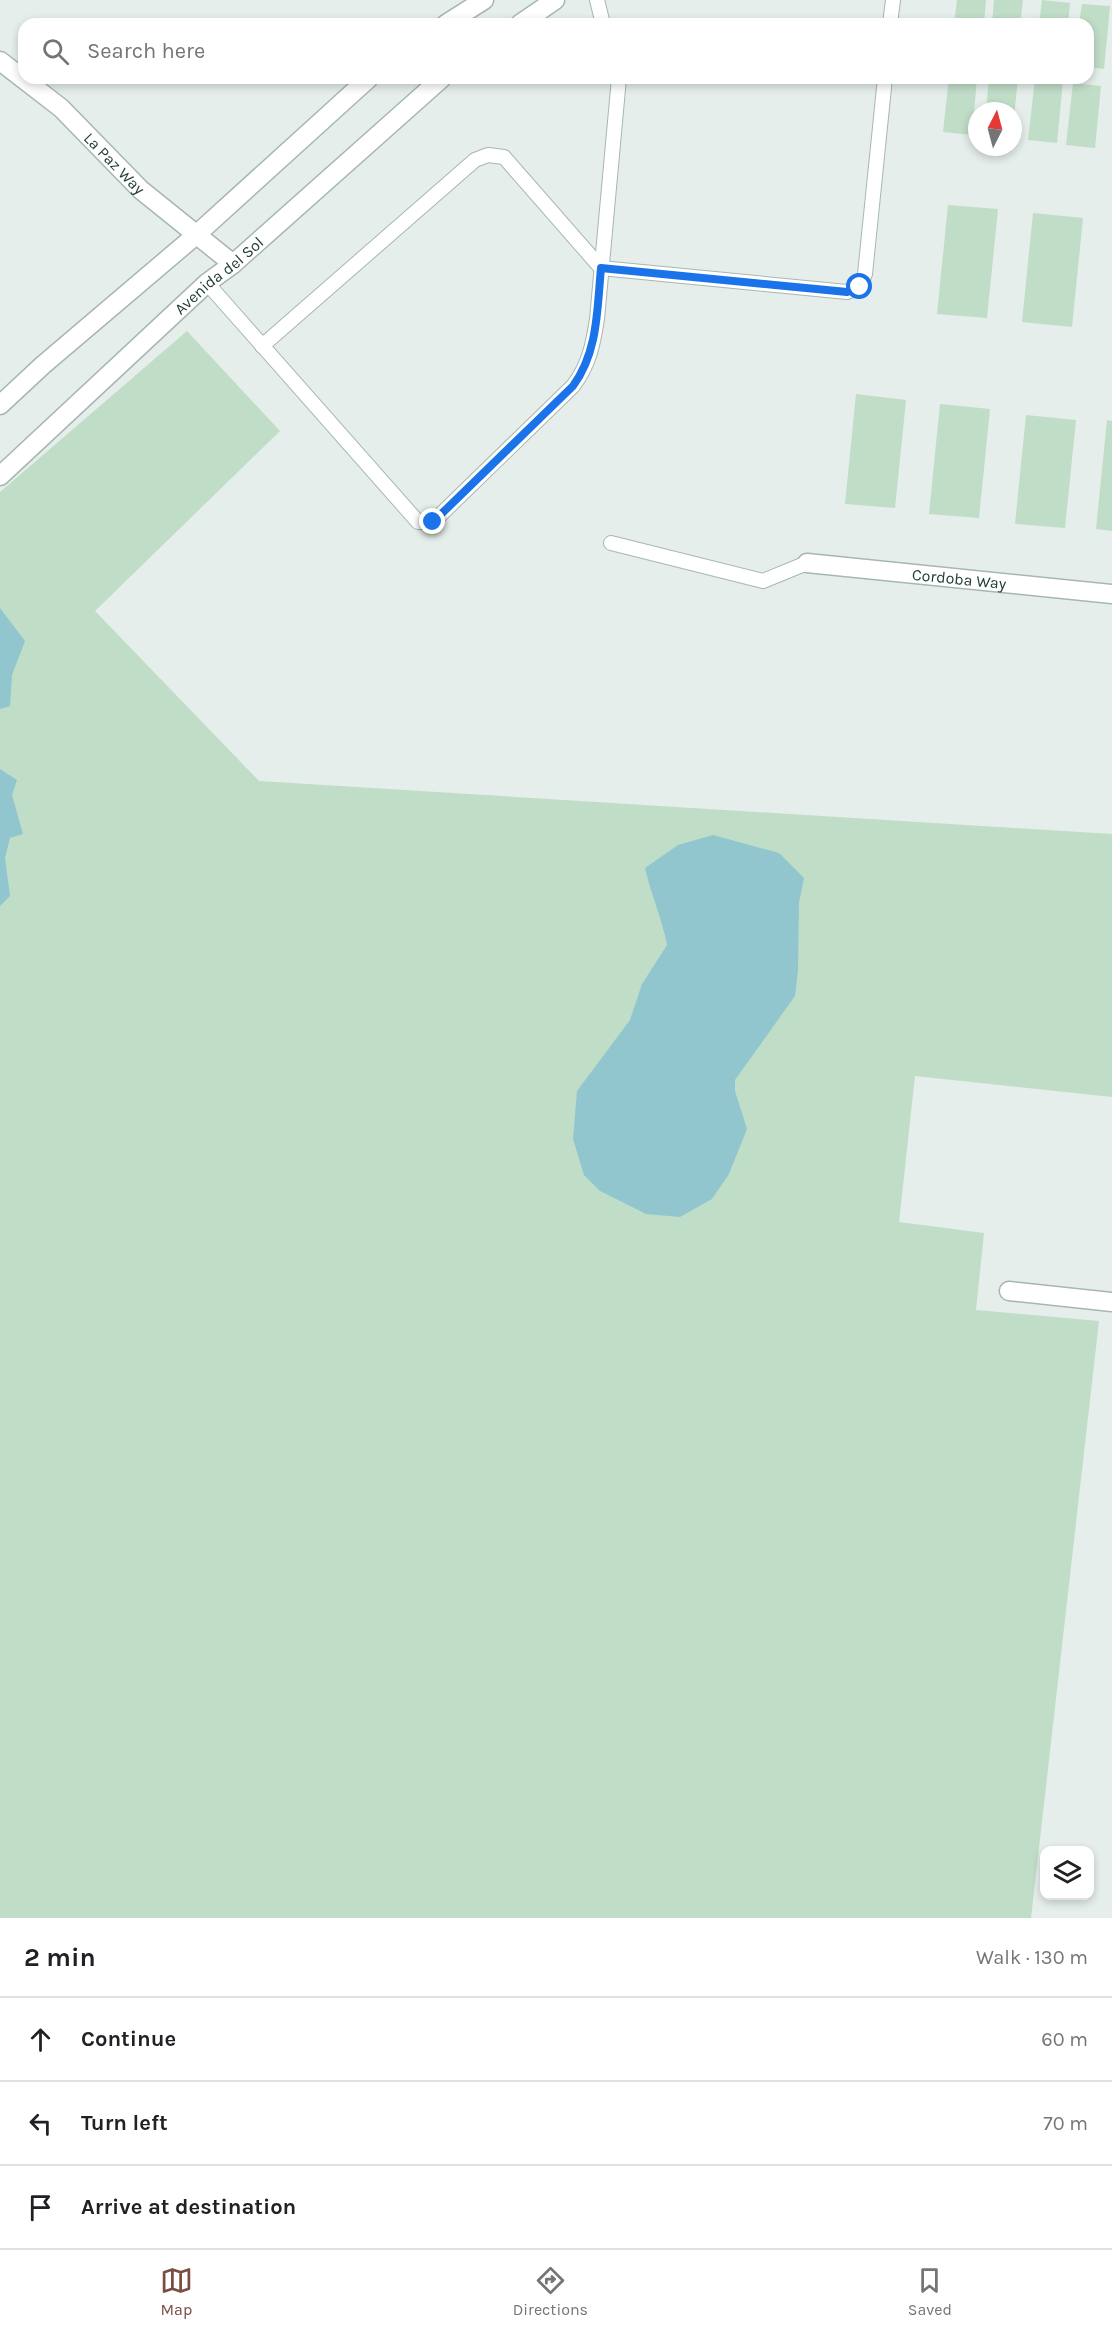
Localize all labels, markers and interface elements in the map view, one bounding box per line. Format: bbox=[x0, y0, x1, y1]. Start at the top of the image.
search box bbox=[18, 18, 1094, 84]
icon: search bbox=[39, 35, 72, 68]
text: Search here bbox=[87, 38, 205, 64]
north arrow bbox=[968, 102, 1022, 156]
street label: La Paz Way bbox=[80, 128, 150, 198]
street label: Avenida del Sol bbox=[170, 232, 267, 318]
route start bbox=[846, 273, 872, 299]
route end bbox=[419, 508, 445, 534]
street label: Cordoba Way bbox=[911, 564, 1008, 593]
map controls bbox=[1040, 1846, 1094, 1900]
button: layers bbox=[1040, 1846, 1094, 1900]
text: 2 min bbox=[24, 1942, 96, 1973]
text: Walk · 130 m bbox=[976, 1946, 1088, 1969]
icon: ahead bbox=[24, 2023, 57, 2056]
text: Continue bbox=[81, 2026, 176, 2052]
text: 60 m bbox=[1041, 2028, 1088, 2051]
icon: left bbox=[24, 2107, 57, 2140]
text: Turn left bbox=[81, 2110, 168, 2136]
text: 70 m bbox=[1043, 2112, 1088, 2135]
icon: arrive bbox=[24, 2191, 57, 2224]
text: Arrive at destination bbox=[81, 2194, 296, 2220]
tab: Map bbox=[160, 2264, 193, 2319]
tab: Directions bbox=[513, 2264, 588, 2319]
tab: Saved bbox=[908, 2264, 952, 2319]

